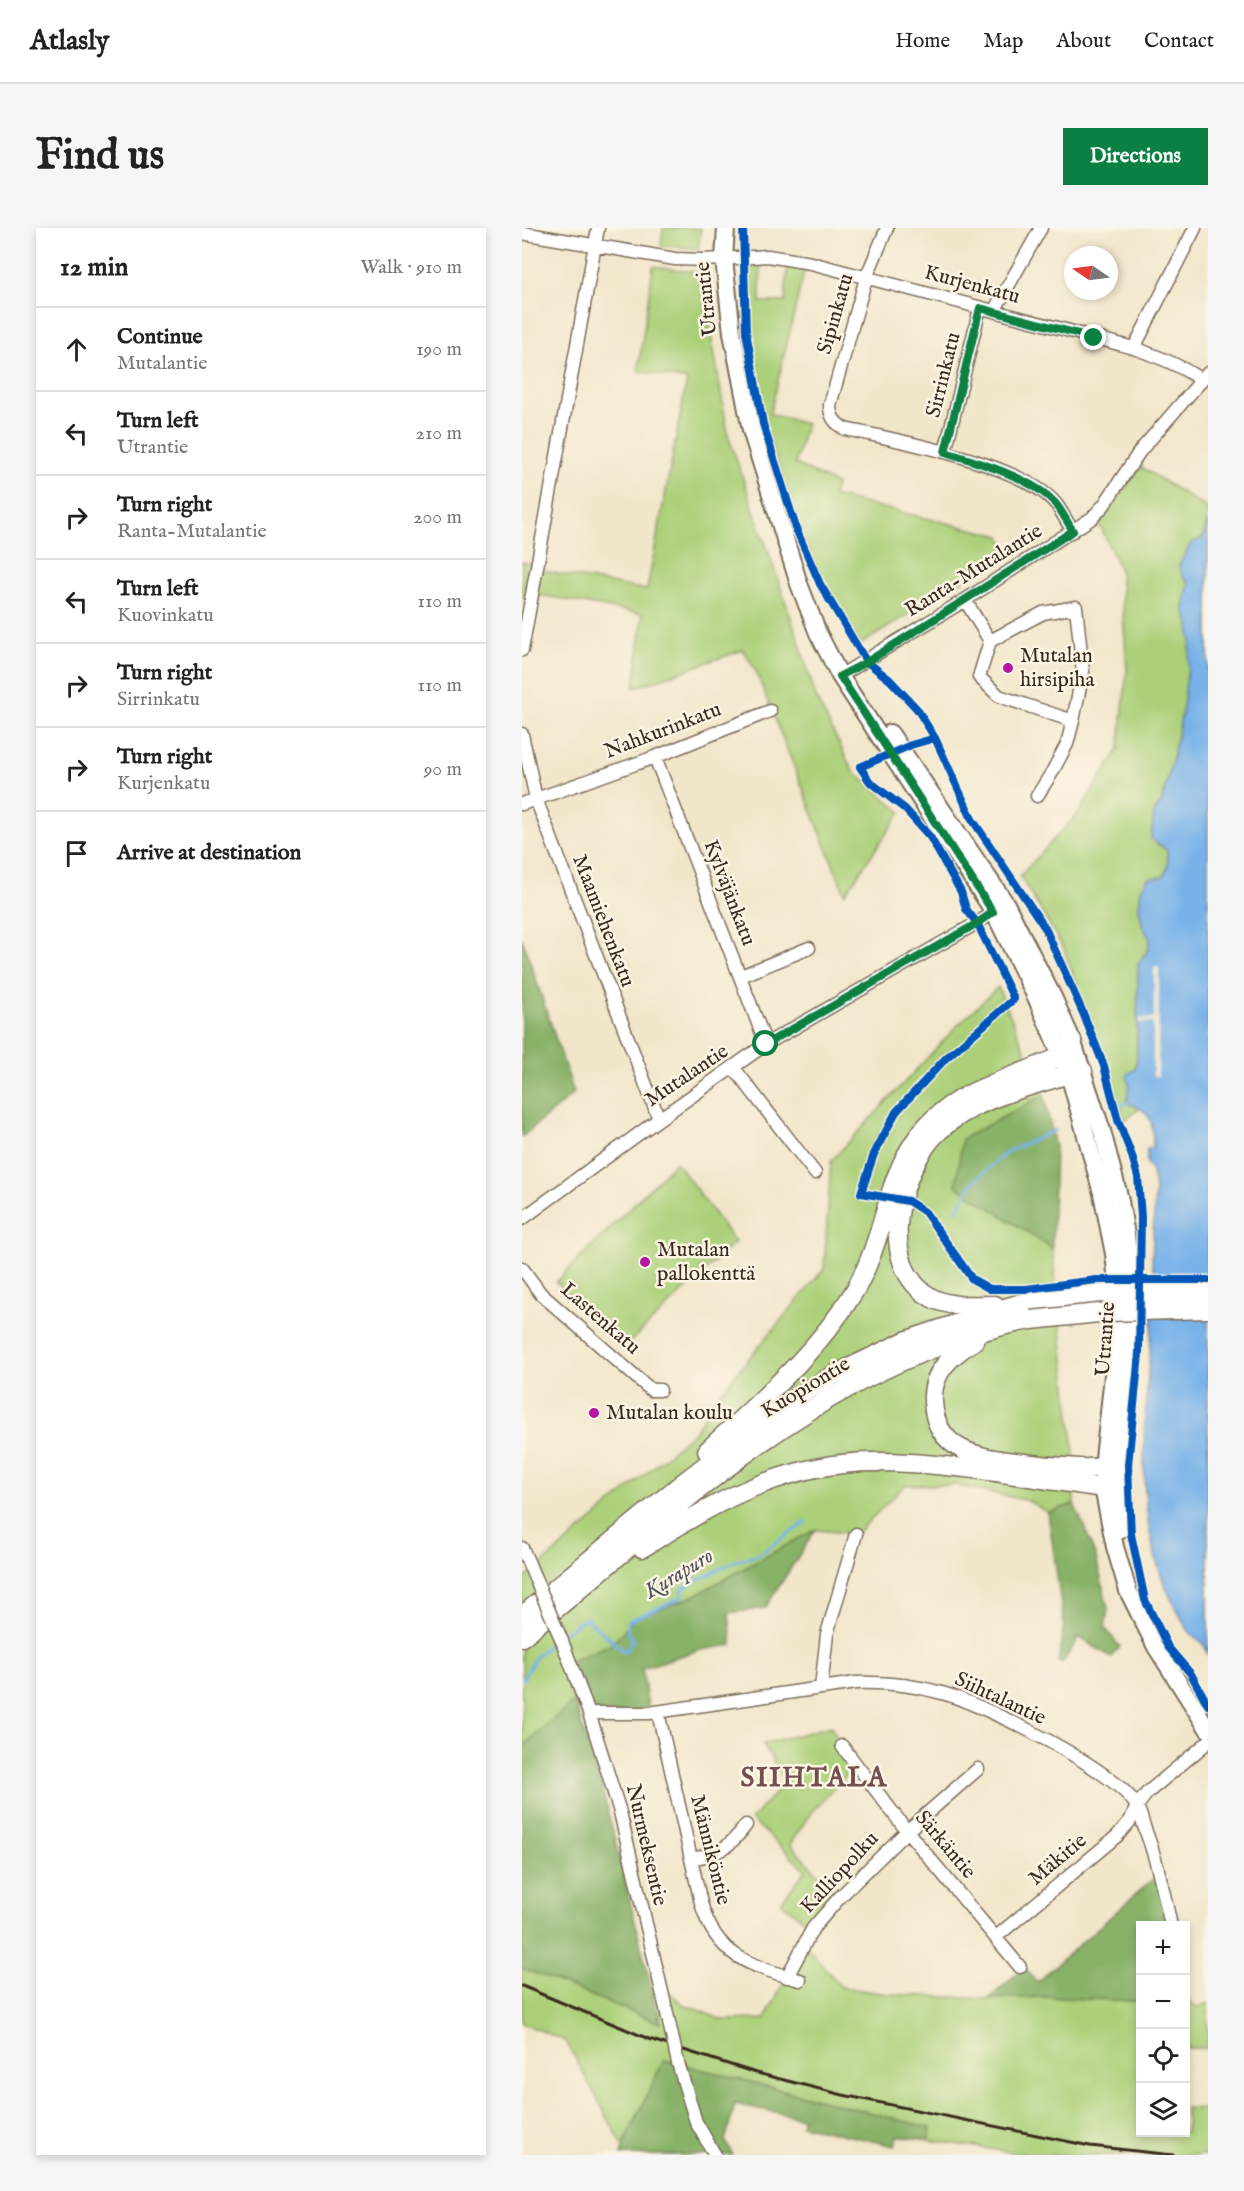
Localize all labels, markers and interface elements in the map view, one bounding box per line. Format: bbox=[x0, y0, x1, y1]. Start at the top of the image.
text: Atlasly bbox=[30, 24, 109, 59]
text: Home bbox=[895, 28, 950, 55]
text: Map bbox=[983, 28, 1023, 55]
text: About bbox=[1056, 28, 1111, 55]
text: Contact bbox=[1144, 28, 1214, 55]
button: Directions bbox=[1063, 128, 1208, 185]
text: Find us bbox=[36, 130, 164, 183]
north arrow bbox=[1064, 246, 1118, 300]
text: 12 min bbox=[60, 251, 128, 284]
text: Walk · 910 m bbox=[361, 255, 462, 280]
street label: Kurjenkatu bbox=[921, 259, 1023, 311]
street label: Utrantie bbox=[690, 260, 724, 338]
street label: Sipinkatu bbox=[812, 270, 860, 358]
text: Continue bbox=[117, 323, 203, 351]
route end bbox=[1080, 324, 1106, 350]
street label: Sirrinkatu bbox=[920, 329, 968, 420]
icon: ahead bbox=[60, 333, 93, 366]
text: 190 m bbox=[416, 337, 462, 362]
text: Mutalantie bbox=[117, 351, 208, 376]
text: Turn left bbox=[117, 407, 199, 435]
icon: left bbox=[60, 417, 93, 450]
text: 210 m bbox=[416, 421, 462, 446]
text: Utrantie bbox=[117, 435, 188, 460]
text: Turn right bbox=[117, 491, 212, 519]
icon: right bbox=[60, 501, 93, 534]
text: 200 m bbox=[413, 505, 462, 530]
street label: Ranta-Mutalantie bbox=[900, 518, 1048, 624]
text: Ranta-Mutalantie bbox=[117, 519, 267, 544]
text: Turn left bbox=[117, 575, 199, 603]
icon: left bbox=[60, 585, 93, 618]
text: 110 m bbox=[418, 589, 462, 614]
text: Kuovinkatu bbox=[117, 603, 214, 628]
place label: Mutalan hirsipiha bbox=[1020, 643, 1096, 694]
text: Turn right bbox=[117, 659, 212, 687]
marker: Mutalan hirsipiha bbox=[1001, 661, 1015, 675]
icon: right bbox=[60, 669, 93, 702]
text: 110 m bbox=[418, 673, 462, 698]
text: Sirrinkatu bbox=[117, 687, 200, 712]
street label: Nahkurinkatu bbox=[601, 696, 725, 766]
text: Turn right bbox=[117, 743, 212, 771]
icon: right bbox=[60, 753, 93, 786]
text: 90 m bbox=[424, 757, 462, 782]
text: Kurjenkatu bbox=[117, 771, 210, 796]
street label: Kylväjänkatu bbox=[696, 836, 762, 950]
icon: arrive bbox=[60, 837, 93, 870]
text: Arrive at destination bbox=[117, 839, 301, 867]
street label: Maamiehenkatu bbox=[565, 851, 641, 991]
route start bbox=[752, 1030, 778, 1056]
street label: Mutalantie bbox=[640, 1038, 734, 1114]
place label: Mutalan pallokenttä bbox=[657, 1237, 756, 1288]
marker: Mutalan pallokenttä bbox=[638, 1255, 652, 1269]
street label: Lastenkatu bbox=[554, 1277, 646, 1361]
street label: Utrantie bbox=[1090, 1300, 1122, 1377]
street label: Kuopiontie bbox=[757, 1351, 856, 1425]
place label: Mutalan koulu bbox=[606, 1400, 733, 1427]
marker: Mutalan koulu bbox=[587, 1406, 601, 1420]
water label: Kurapuro bbox=[638, 1542, 719, 1606]
street label: Siihtalantie bbox=[950, 1666, 1050, 1732]
district label: SIIHTALA bbox=[741, 1762, 888, 1796]
street label: Nurmeksentie bbox=[619, 1782, 673, 1909]
street label: Männiköntie bbox=[683, 1792, 737, 1908]
street label: Särkäntie bbox=[909, 1805, 982, 1885]
street label: Kalliopolku bbox=[795, 1826, 885, 1920]
street label: Mäkitie bbox=[1023, 1828, 1093, 1892]
map controls bbox=[1136, 1921, 1190, 2137]
button: + bbox=[1136, 1921, 1190, 1975]
button: − bbox=[1136, 1975, 1190, 2029]
button: locate bbox=[1136, 2029, 1190, 2083]
button: layers bbox=[1136, 2083, 1190, 2137]

